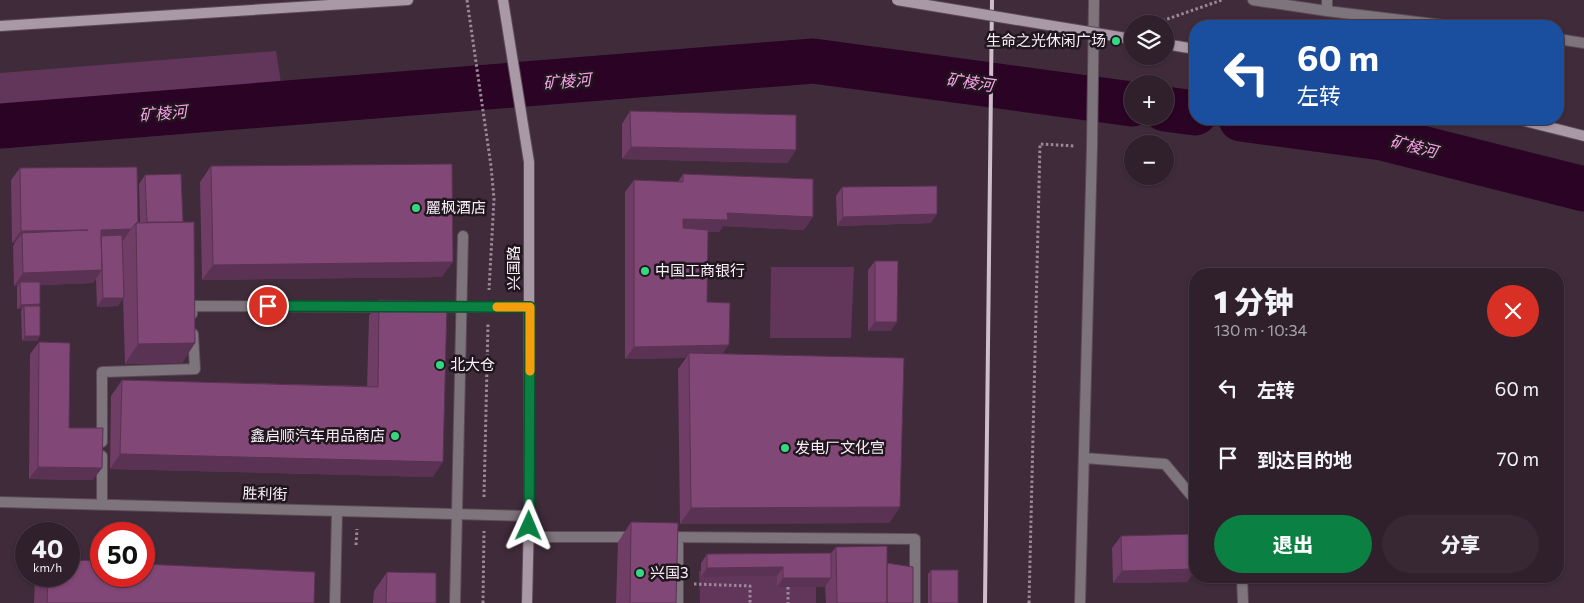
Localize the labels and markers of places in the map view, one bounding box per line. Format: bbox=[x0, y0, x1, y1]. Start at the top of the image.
place label: 生命之光休闲广场 bbox=[986, 31, 1106, 49]
marker: 生命之光休闲广场 bbox=[1110, 35, 1122, 47]
place label: 麗枫酒店 bbox=[426, 198, 486, 216]
marker: 麗枫酒店 bbox=[410, 202, 422, 214]
place label: 中国工商银行 bbox=[655, 261, 745, 279]
marker: 中国工商银行 bbox=[639, 265, 651, 277]
pin bbox=[247, 285, 289, 327]
place label: 北大仓 bbox=[450, 355, 495, 373]
marker: 北大仓 bbox=[434, 359, 446, 371]
place label: 鑫启顺汽车用品商店 bbox=[250, 426, 385, 444]
marker: 鑫启顺汽车用品商店 bbox=[389, 430, 401, 442]
place label: 发电厂文化宫 bbox=[795, 438, 885, 456]
marker: 发电厂文化宫 bbox=[779, 442, 791, 454]
place label: 兴国3 bbox=[650, 563, 689, 581]
marker: 兴国3 bbox=[634, 567, 646, 579]

